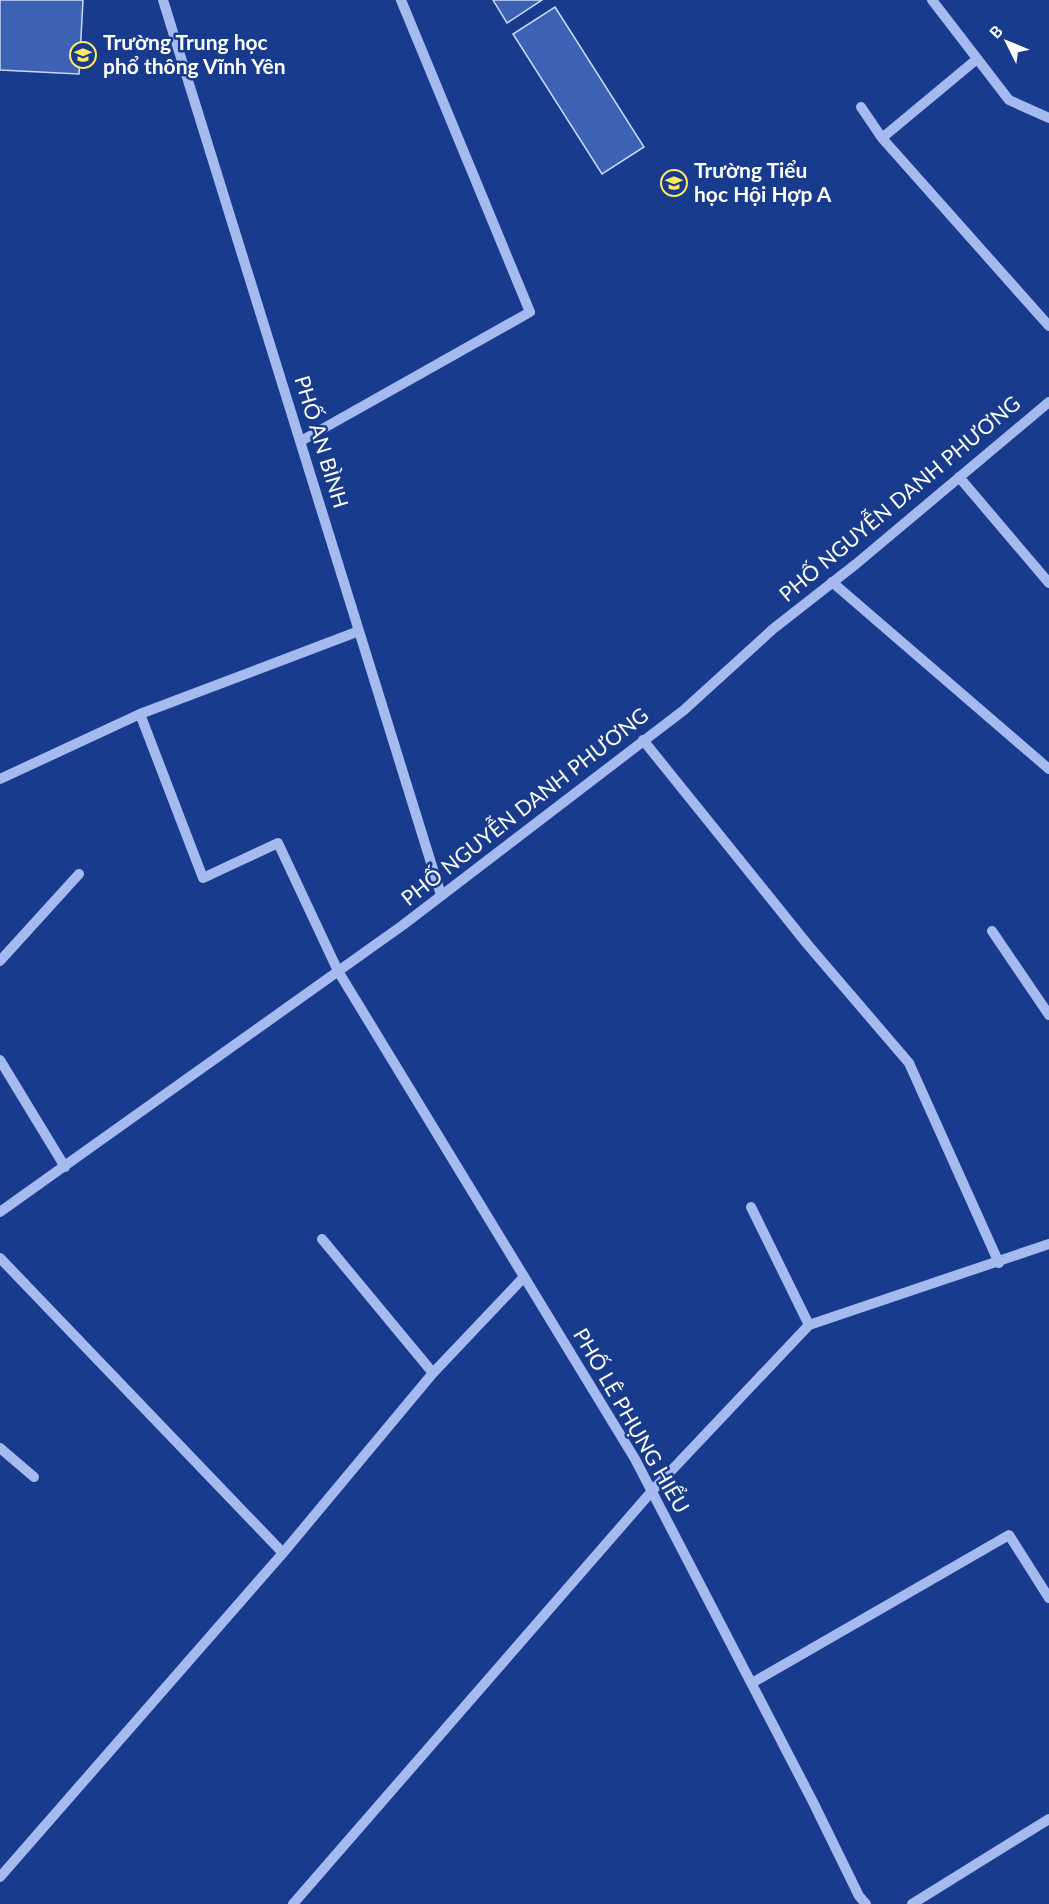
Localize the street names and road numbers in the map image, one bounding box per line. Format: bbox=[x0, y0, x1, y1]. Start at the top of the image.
street label: PHỐ AN BÌNH bbox=[290, 372, 354, 511]
street label: PHỐ NGUYỄN DANH PHƯƠNG bbox=[772, 387, 1025, 606]
street label: PHỐ NGUYỄN DANH PHƯƠNG bbox=[394, 699, 653, 910]
street label: PHỐ LÊ PHỤNG HIỂU bbox=[569, 1323, 696, 1517]

